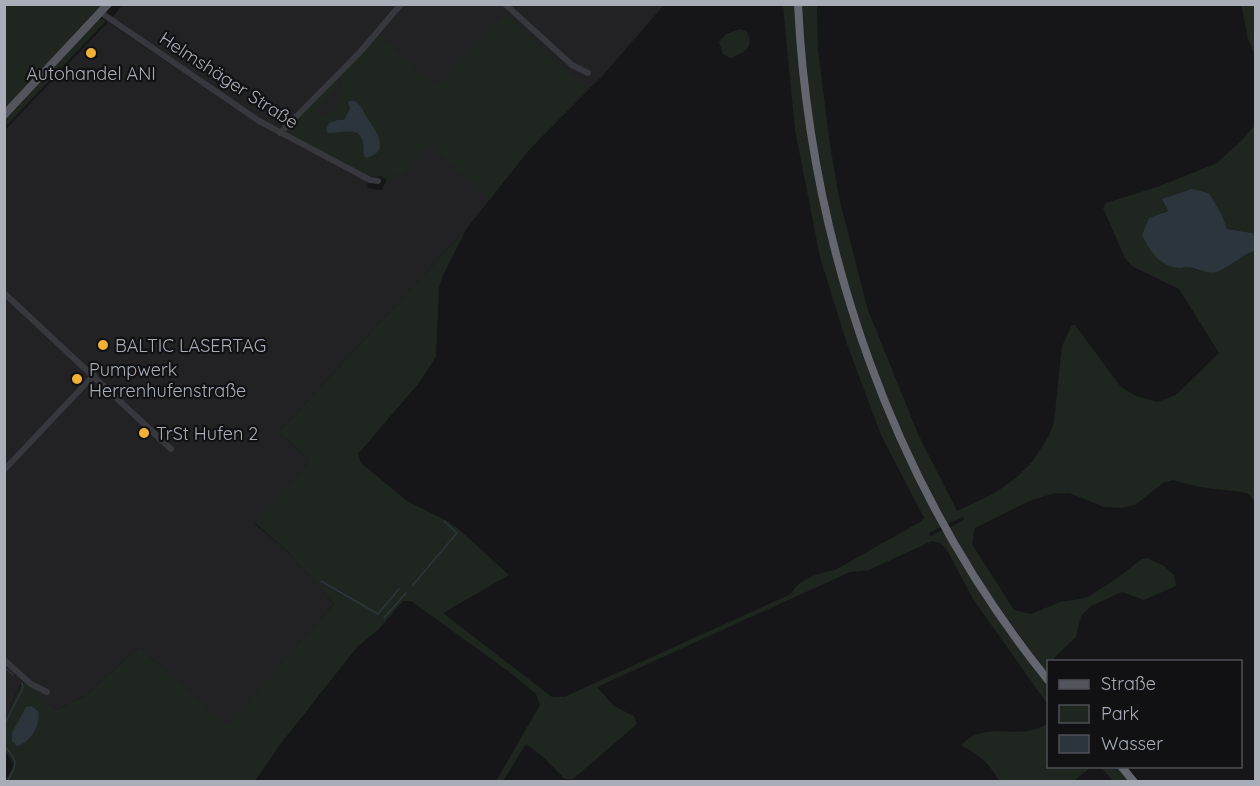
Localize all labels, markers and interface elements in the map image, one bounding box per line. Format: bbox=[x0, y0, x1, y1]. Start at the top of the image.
street label: Helmshäger Straße bbox=[155, 26, 303, 134]
marker: Autohandel ANI bbox=[84, 46, 98, 60]
place label: Autohandel ANI bbox=[26, 62, 156, 85]
place label: BALTIC LASERTAG bbox=[115, 334, 266, 357]
marker: BALTIC LASERTAG bbox=[96, 338, 110, 352]
place label: Pumpwerk Herrenhufenstraße bbox=[89, 358, 246, 402]
marker: Pumpwerk Herrenhufenstraße bbox=[70, 372, 84, 386]
place label: TrSt Hufen 2 bbox=[156, 422, 258, 445]
marker: TrSt Hufen 2 bbox=[137, 426, 151, 440]
legend bbox=[1047, 660, 1242, 768]
text: Straße bbox=[1101, 672, 1156, 695]
text: Park bbox=[1101, 702, 1139, 725]
text: Wasser bbox=[1101, 732, 1163, 755]

